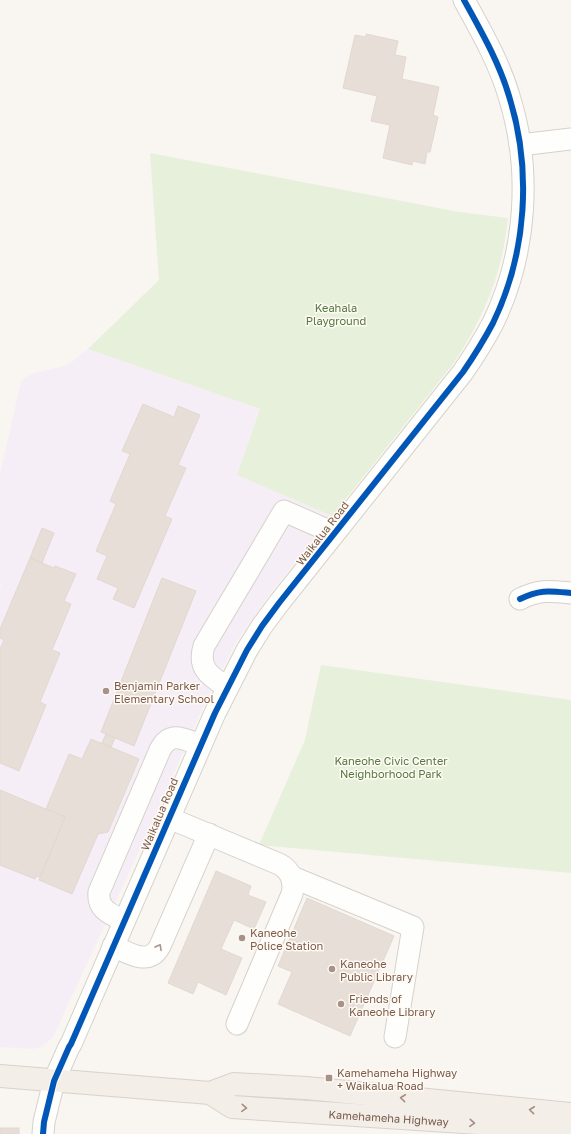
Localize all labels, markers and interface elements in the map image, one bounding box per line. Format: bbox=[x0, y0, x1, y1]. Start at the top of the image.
park label: Keahala Playground bbox=[306, 301, 366, 327]
street label: Waikalua Road bbox=[293, 498, 351, 568]
place label: Benjamin Parker Elementary School bbox=[114, 679, 214, 705]
marker: Benjamin Parker Elementary School bbox=[101, 686, 111, 696]
park label: Kaneohe Civic Center Neighborhood Park bbox=[334, 754, 448, 780]
street label: Waikalua Road bbox=[138, 776, 180, 852]
place label: Kaneohe Police Station bbox=[250, 926, 323, 952]
marker: Kaneohe Police Station bbox=[237, 933, 247, 943]
one-way arrow bbox=[155, 944, 162, 951]
place label: Kaneohe Public Library bbox=[340, 957, 413, 983]
marker: Kaneohe Public Library bbox=[327, 964, 337, 974]
place label: Friends of Kaneohe Library bbox=[349, 992, 436, 1018]
marker: Friends of Kaneohe Library bbox=[336, 999, 346, 1009]
place label: Kamehameha Highway + Waikalua Road bbox=[337, 1066, 457, 1092]
marker: Kamehameha Highway + Waikalua Road bbox=[324, 1073, 334, 1083]
one-way arrow bbox=[400, 1093, 406, 1102]
one-way arrow bbox=[241, 1104, 247, 1113]
one-way arrow bbox=[529, 1106, 535, 1115]
street label: Kamehameha Highway bbox=[328, 1107, 449, 1128]
one-way arrow bbox=[469, 1118, 475, 1127]

